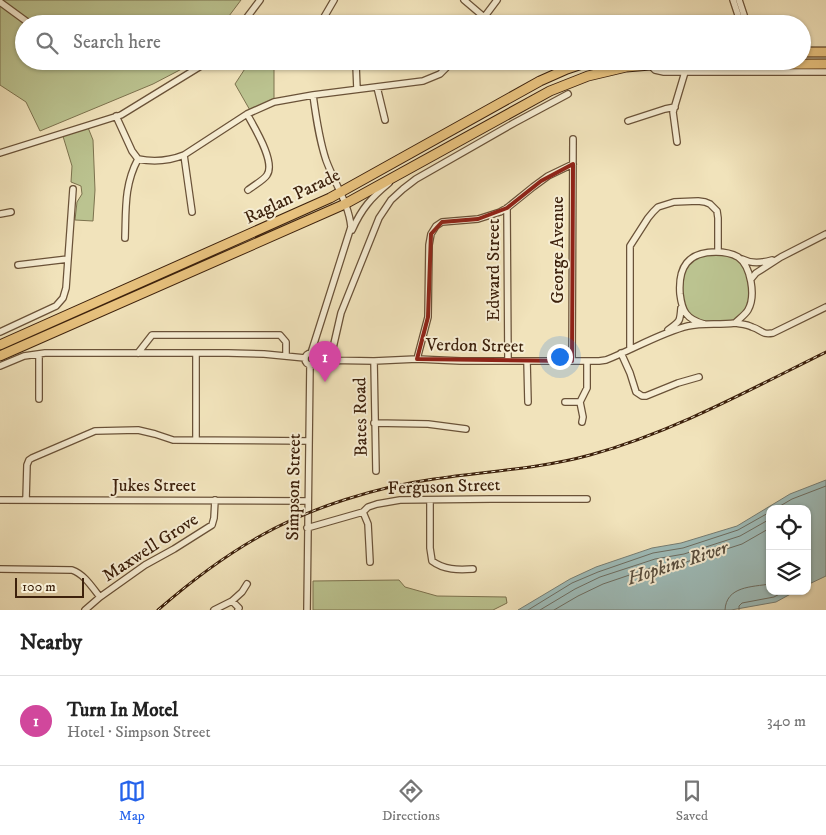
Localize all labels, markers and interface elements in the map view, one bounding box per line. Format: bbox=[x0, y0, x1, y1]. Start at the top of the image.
search box bbox=[15, 15, 811, 70]
icon: search bbox=[33, 29, 61, 57]
text: Search here bbox=[73, 31, 161, 54]
street label: Raglan Parade bbox=[241, 164, 344, 229]
street label: George Avenue bbox=[547, 196, 569, 304]
street label: Edward Street bbox=[483, 218, 505, 321]
street label: Verdon Street bbox=[425, 334, 524, 358]
pin: 1 bbox=[309, 341, 341, 382]
your location bbox=[547, 344, 573, 370]
street label: Bates Road bbox=[349, 377, 373, 457]
street label: Simpson Street bbox=[282, 433, 306, 541]
street label: Ferguson Street bbox=[387, 474, 501, 500]
street label: Jukes Street bbox=[110, 475, 196, 497]
map controls bbox=[766, 505, 811, 595]
button: locate bbox=[766, 505, 811, 550]
street label: Maxwell Grove bbox=[98, 509, 203, 587]
water label: Hopkins River bbox=[623, 536, 733, 592]
button: layers bbox=[766, 550, 811, 595]
scale bar bbox=[15, 575, 84, 598]
text: 100 m bbox=[22, 578, 56, 596]
text: Nearby bbox=[20, 630, 82, 656]
text: Turn In Motel bbox=[67, 699, 178, 722]
text: 1 bbox=[33, 711, 39, 731]
text: 340 m bbox=[767, 711, 806, 731]
text: Hotel · Simpson Street bbox=[67, 722, 211, 742]
tab: Map bbox=[118, 777, 146, 825]
tab: Directions bbox=[382, 777, 440, 825]
tab: Saved bbox=[676, 777, 708, 825]

